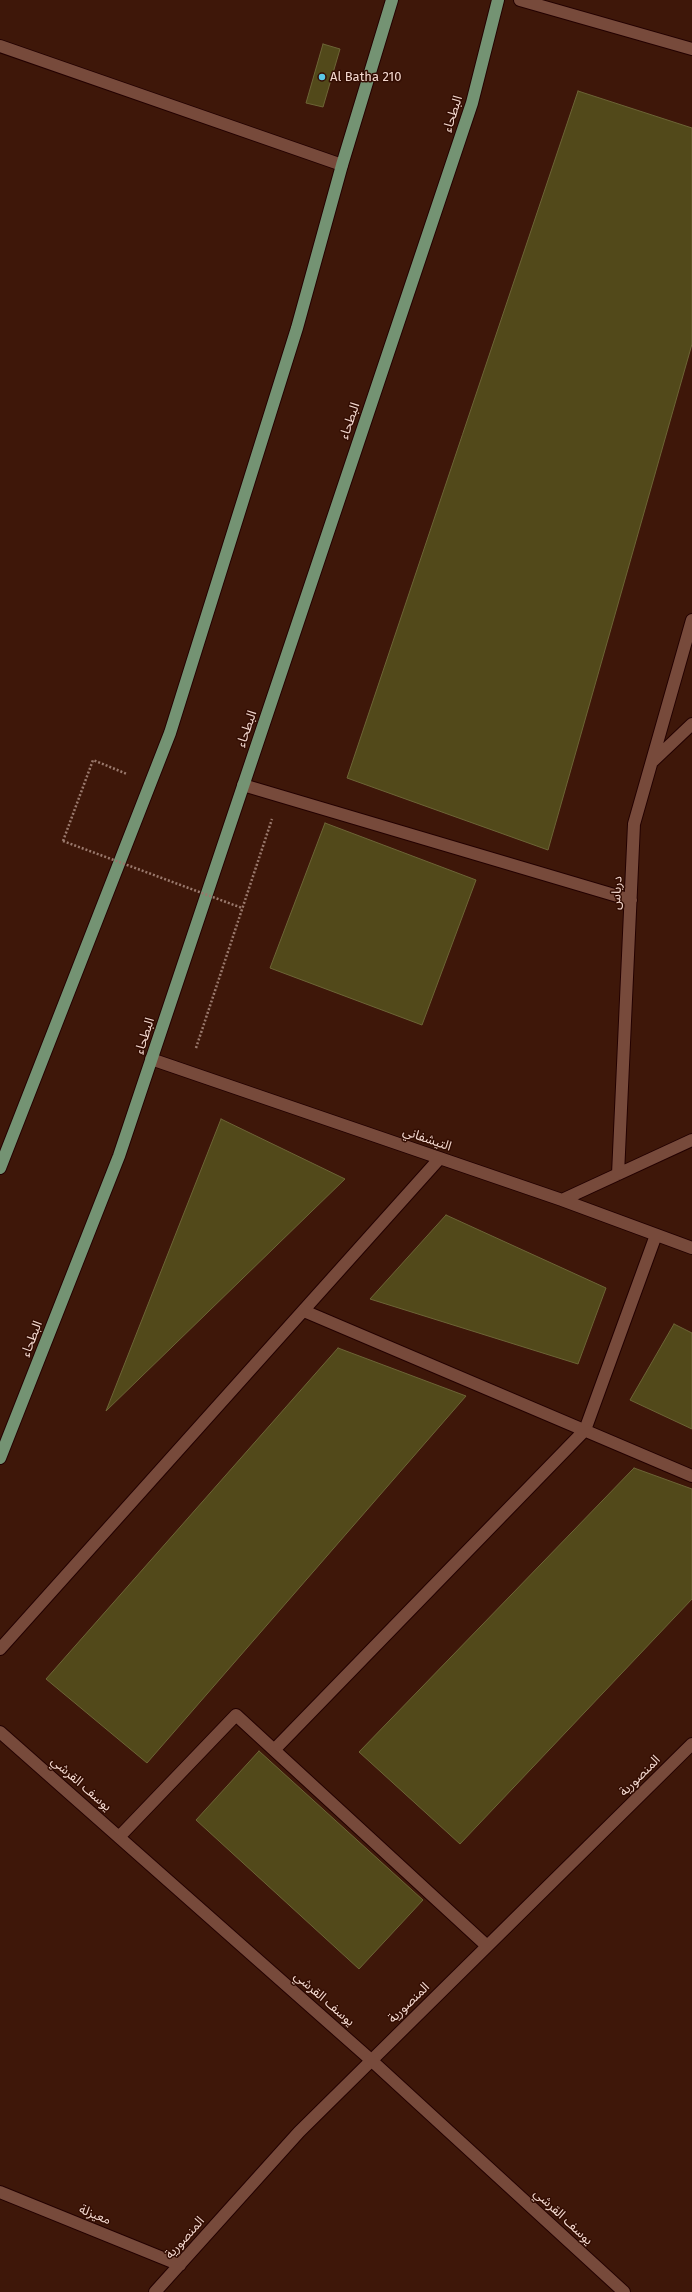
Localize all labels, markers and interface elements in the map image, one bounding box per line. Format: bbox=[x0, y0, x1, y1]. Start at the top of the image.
place label: Al Batha 210 bbox=[330, 69, 401, 85]
marker: Al Batha 210 bbox=[317, 72, 327, 82]
street label: البطحاء bbox=[440, 94, 466, 134]
street label: البطحاء bbox=[337, 401, 363, 441]
street label: البطحاء bbox=[234, 709, 260, 749]
street label: درباس bbox=[608, 876, 626, 910]
street label: البطحاء bbox=[132, 1016, 158, 1056]
street label: التيشفاني bbox=[401, 1123, 453, 1155]
street label: البطحاء bbox=[18, 1319, 46, 1359]
street label: المنصورية bbox=[616, 1752, 664, 1800]
street label: يوسف القرشي bbox=[47, 1753, 115, 1815]
street label: يوسف القرشي bbox=[290, 1968, 358, 2030]
street label: المنصورية bbox=[385, 1979, 433, 2027]
street label: يوسف القرشي bbox=[530, 2186, 596, 2248]
street label: معيزلة bbox=[77, 2202, 113, 2228]
street label: المنصورية bbox=[162, 2214, 208, 2262]

